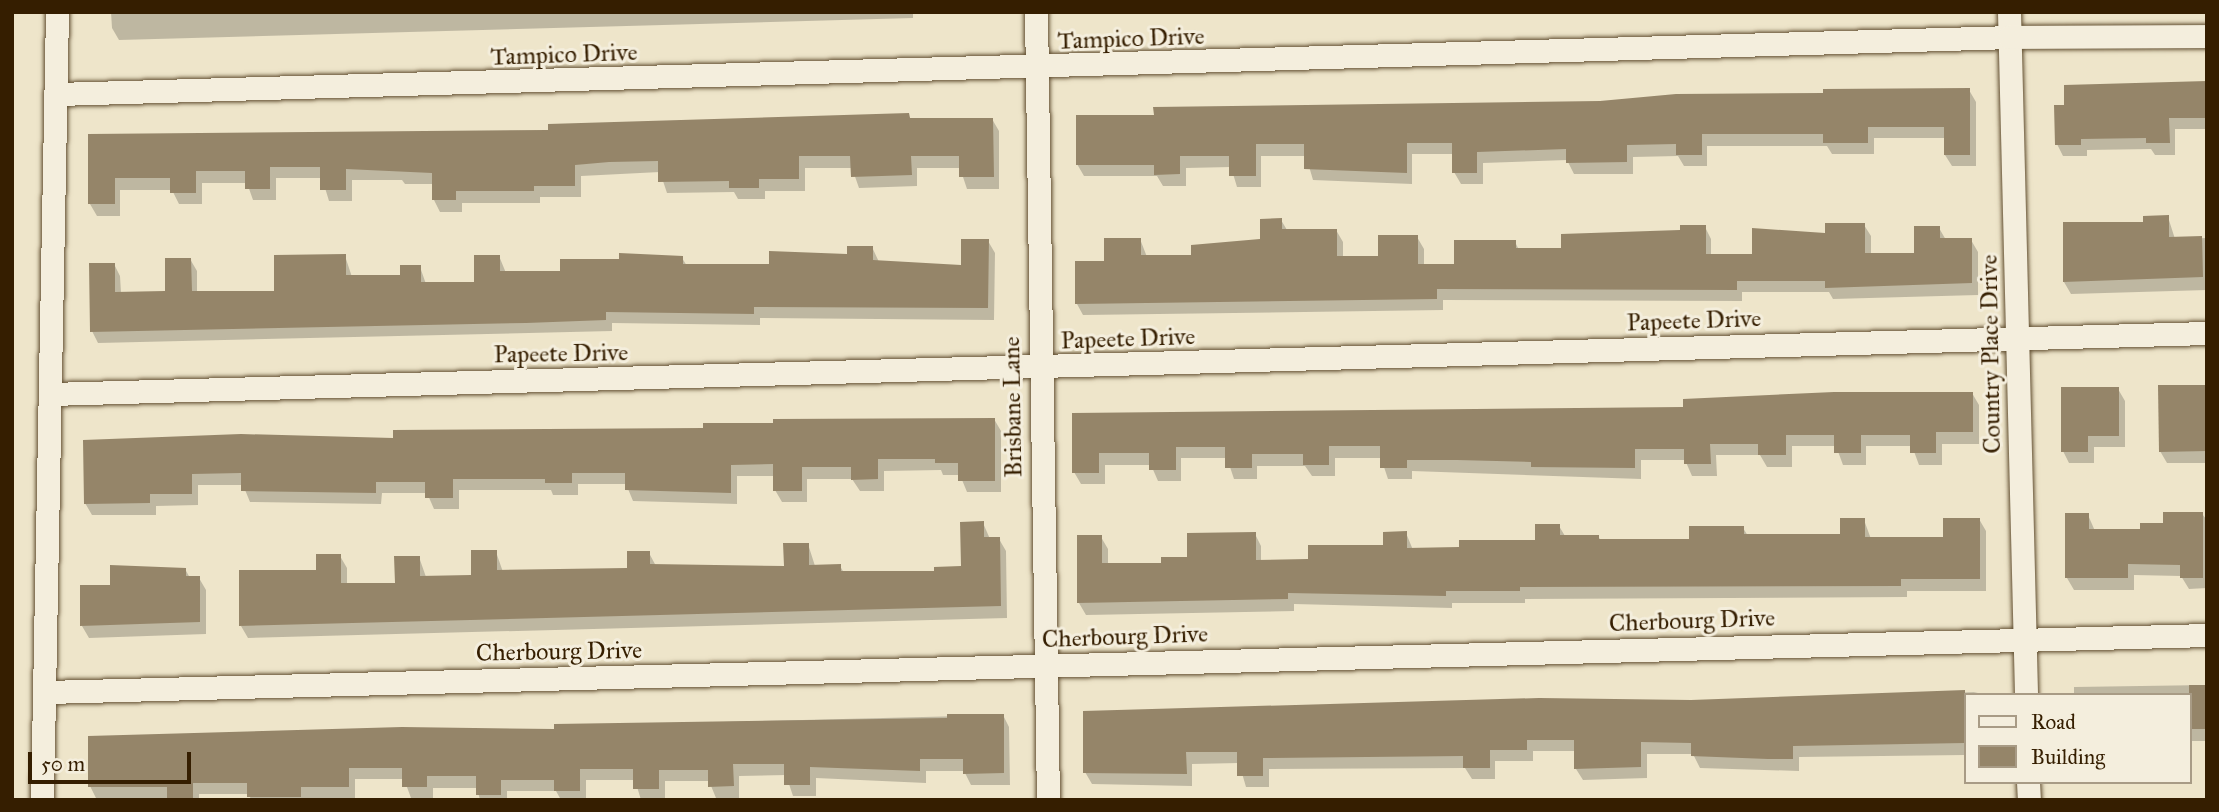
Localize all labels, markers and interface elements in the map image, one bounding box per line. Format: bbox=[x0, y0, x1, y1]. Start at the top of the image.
street label: Tampico Drive bbox=[1057, 22, 1205, 56]
street label: Tampico Drive bbox=[490, 38, 638, 72]
street label: Country Place Drive bbox=[1975, 254, 2007, 454]
street label: Papeete Drive bbox=[1626, 304, 1762, 338]
street label: Papeete Drive bbox=[1060, 322, 1196, 356]
street label: Brisbane Lane bbox=[997, 336, 1029, 478]
street label: Papeete Drive bbox=[493, 338, 629, 370]
street label: Cherbourg Drive bbox=[1608, 604, 1776, 638]
street label: Cherbourg Drive bbox=[1041, 620, 1209, 654]
street label: Cherbourg Drive bbox=[476, 636, 642, 668]
legend bbox=[1964, 693, 2191, 784]
text: Road bbox=[2031, 709, 2076, 735]
scale bar bbox=[32, 738, 194, 782]
text: Building bbox=[2031, 744, 2105, 770]
text: 50 m bbox=[41, 751, 85, 777]

